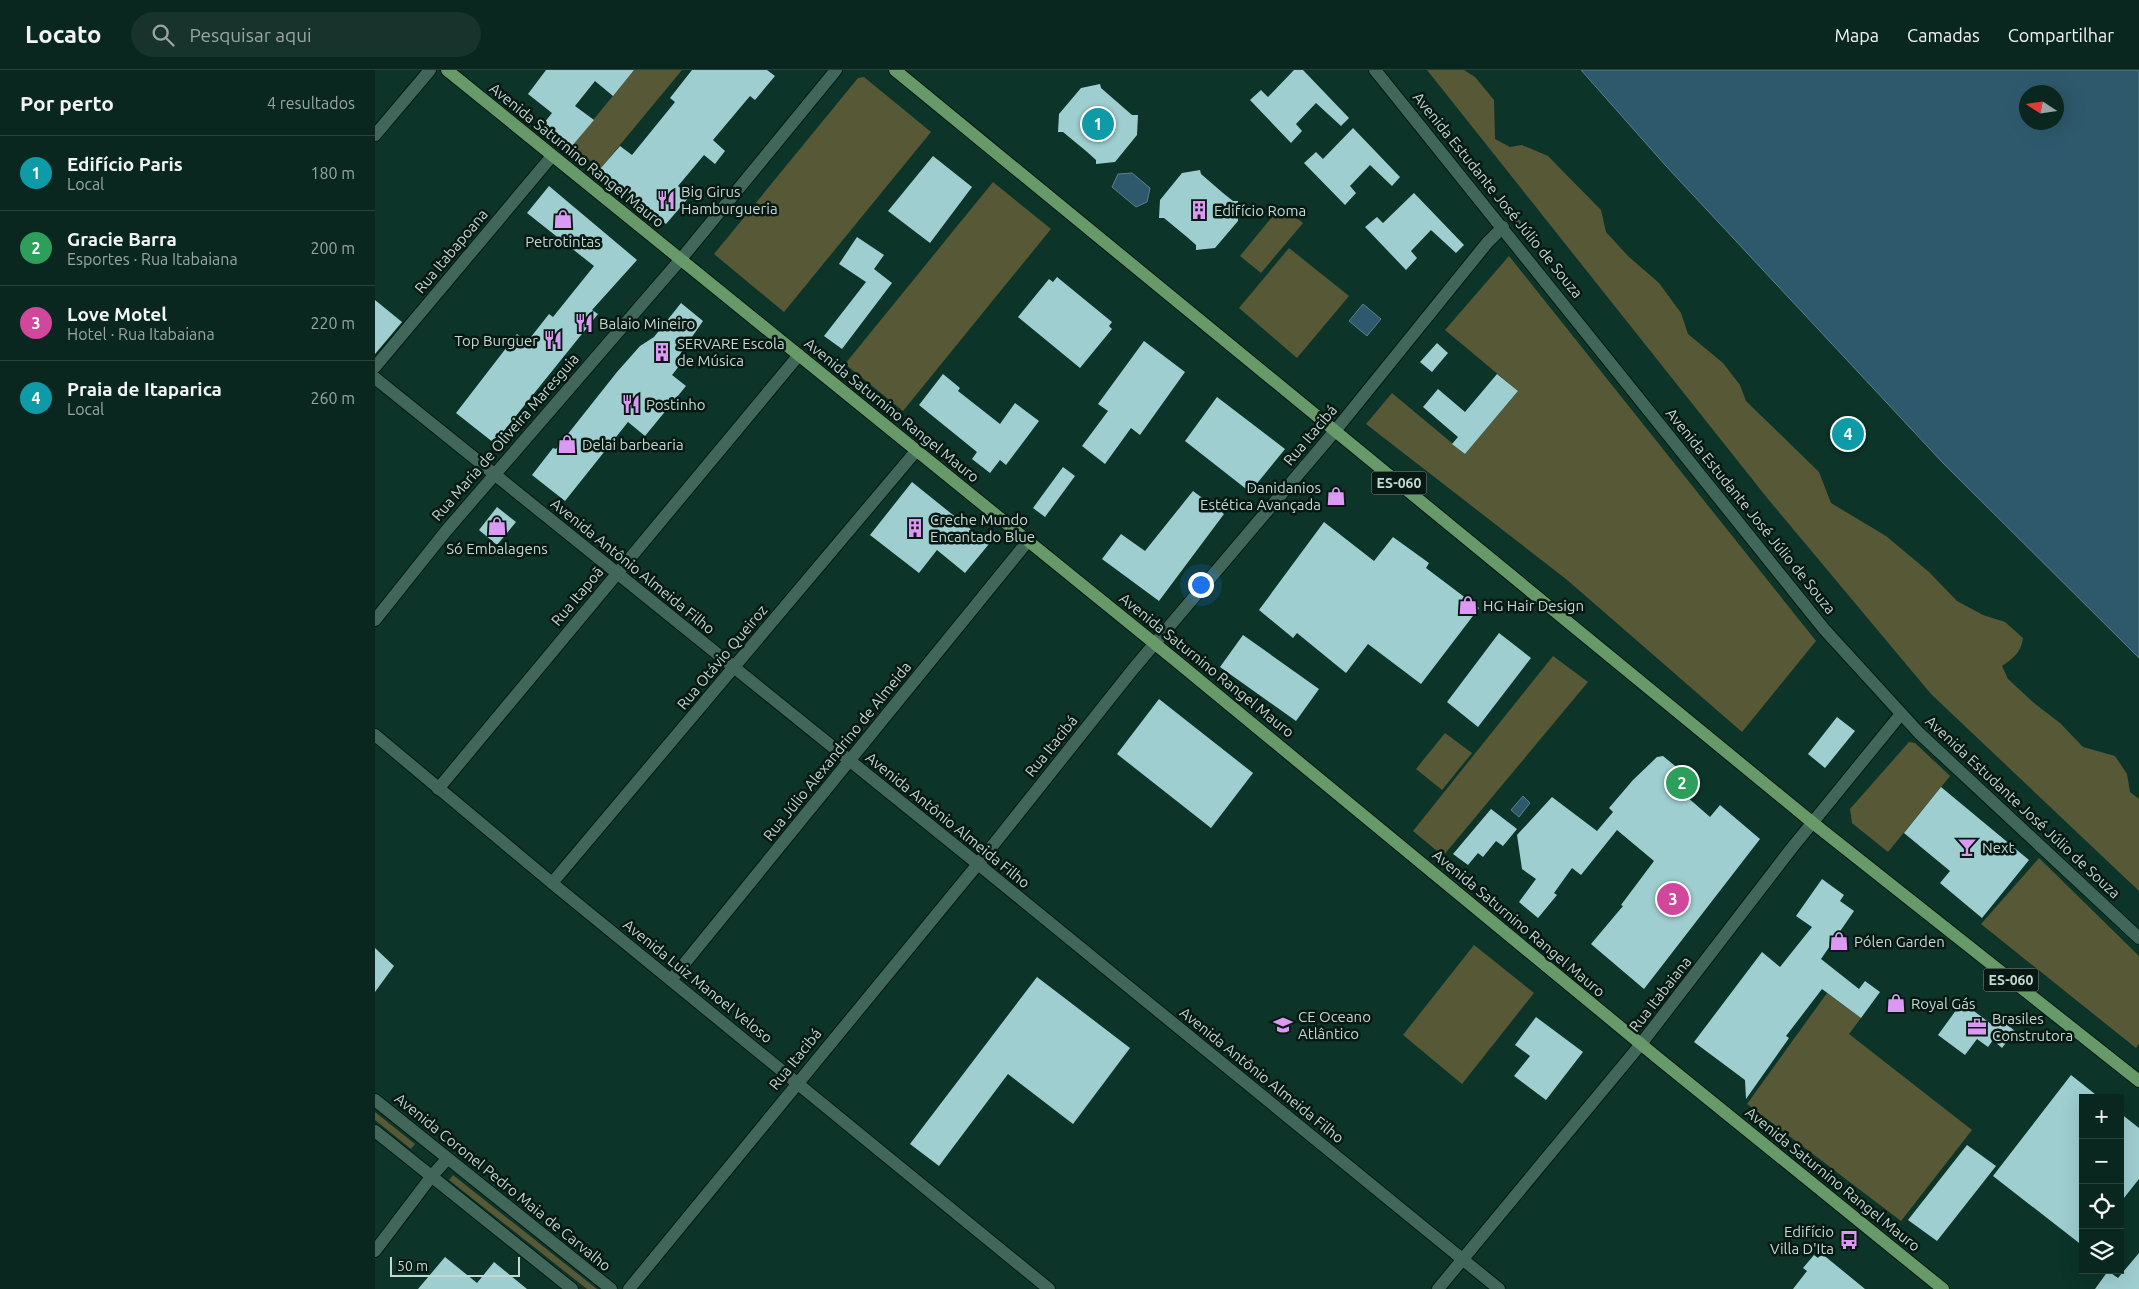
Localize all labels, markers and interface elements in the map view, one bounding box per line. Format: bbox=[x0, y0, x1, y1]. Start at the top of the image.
search box bbox=[131, 12, 481, 57]
text: Locato bbox=[25, 21, 101, 48]
icon: search bbox=[149, 21, 177, 49]
text: Pesquisar aqui bbox=[189, 24, 312, 46]
text: Mapa bbox=[1834, 25, 1879, 45]
text: Camadas bbox=[1907, 25, 1980, 45]
text: Compartilhar bbox=[2008, 25, 2114, 45]
street label: Avenida Saturnino Rangel Mauro bbox=[486, 79, 668, 231]
north arrow bbox=[2019, 85, 2064, 130]
street label: Avenida Estudante José Júlio de Souza bbox=[1410, 89, 1586, 301]
text: Por perto bbox=[20, 91, 114, 115]
text: 4 resultados bbox=[267, 94, 355, 112]
pin: 1 bbox=[1082, 105, 1114, 143]
text: Edifício Paris bbox=[67, 153, 183, 175]
text: 1 bbox=[31, 164, 41, 182]
text: 180 m bbox=[310, 164, 355, 182]
text: Local bbox=[67, 175, 104, 193]
place label: Big Girus Hamburgueria bbox=[681, 183, 778, 217]
restaurant icon: Big Girus Hamburgueria bbox=[655, 189, 677, 211]
building icon: Edifício Roma bbox=[1188, 199, 1210, 221]
place label: Edifício Roma bbox=[1214, 202, 1306, 219]
street label: Rua Itabapoana bbox=[411, 206, 491, 296]
shop icon: Petrotintas bbox=[552, 208, 574, 230]
text: Gracie Barra bbox=[67, 228, 177, 250]
place label: Petrotintas bbox=[525, 233, 601, 250]
text: 2 bbox=[31, 239, 41, 257]
text: 200 m bbox=[310, 239, 355, 257]
text: Esportes · Rua Itabaiana bbox=[67, 250, 238, 268]
text: Love Motel bbox=[67, 303, 167, 325]
restaurant icon: Balaio Mineiro bbox=[573, 312, 595, 334]
text: 3 bbox=[31, 314, 41, 332]
text: 220 m bbox=[310, 314, 355, 332]
place label: Balaio Mineiro bbox=[599, 315, 695, 332]
text: Hotel · Rua Itabaiana bbox=[67, 325, 215, 343]
restaurant icon: Top Burguer bbox=[542, 329, 564, 351]
place label: Top Burguer bbox=[454, 332, 538, 349]
street label: Avenida Saturnino Rangel Mauro bbox=[801, 334, 983, 486]
place label: SERVARE Escola de Música bbox=[677, 335, 785, 369]
building icon: SERVARE Escola de Música bbox=[651, 341, 673, 363]
street label: Rua Maria de Oliveira Maresguia bbox=[428, 350, 582, 524]
text: Praia de Itaparica bbox=[67, 378, 222, 400]
text: 4 bbox=[31, 389, 41, 407]
text: 260 m bbox=[310, 389, 355, 407]
restaurant icon: Postinho bbox=[620, 393, 642, 415]
place label: Postinho bbox=[646, 396, 706, 413]
text: Local bbox=[67, 400, 104, 418]
street label: Rua Itacibá bbox=[1280, 401, 1340, 469]
street label: Avenida Estudante José Júlio de Souza bbox=[1663, 405, 1839, 617]
pin: 4 bbox=[1832, 415, 1864, 453]
shop icon: Delai barbearia bbox=[556, 433, 578, 455]
place label: Delai barbearia bbox=[582, 436, 684, 453]
road number: ES-060 bbox=[1371, 472, 1427, 494]
place label: Danidanios Estética Avançada bbox=[1200, 479, 1321, 513]
shop icon: Danidanios Estética Avançada bbox=[1325, 485, 1347, 507]
street label: Avenida Antônio Almeida Filho bbox=[548, 495, 718, 637]
place label: Creche Mundo Encantado Blue bbox=[930, 511, 1035, 545]
shop icon: Só Embalagens bbox=[486, 515, 508, 537]
building icon: Creche Mundo Encantado Blue bbox=[904, 517, 926, 539]
place label: Só Embalagens bbox=[446, 540, 548, 557]
street label: Rua Itapoã bbox=[547, 563, 607, 629]
your location bbox=[1188, 572, 1214, 598]
street label: Avenida Saturnino Rangel Mauro bbox=[1116, 589, 1298, 741]
shop icon: HG Hair Design bbox=[1457, 594, 1479, 616]
place label: HG Hair Design bbox=[1483, 597, 1584, 614]
street label: Rua Otávio Queiroz bbox=[673, 601, 771, 713]
street label: Rua Júlio Alexandrino de Almeida bbox=[760, 658, 914, 844]
street label: Rua Itacibá bbox=[1021, 712, 1081, 780]
street label: Avenida Estudante José Júlio de Souza bbox=[1922, 712, 2124, 902]
street label: Avenida Antônio Almeida Filho bbox=[863, 749, 1033, 891]
pin: 2 bbox=[1666, 764, 1698, 802]
bar icon: Next bbox=[1956, 836, 1978, 858]
place label: Next bbox=[1982, 839, 2015, 856]
street label: Avenida Saturnino Rangel Mauro bbox=[1429, 846, 1609, 1000]
pin: 3 bbox=[1657, 880, 1689, 918]
street label: Avenida Luiz Manoel Veloso bbox=[620, 916, 776, 1046]
shop icon: Pólen Garden bbox=[1828, 930, 1850, 952]
place label: Pólen Garden bbox=[1854, 933, 1945, 950]
street label: Rua Itabaiana bbox=[1625, 953, 1695, 1035]
road number: ES-060 bbox=[1983, 968, 2039, 992]
shop icon: Royal Gás bbox=[1885, 992, 1907, 1014]
place label: Royal Gás bbox=[1911, 995, 1976, 1012]
street label: Avenida Antônio Almeida Filho bbox=[1177, 1004, 1347, 1146]
place label: CE Oceano Atlântico bbox=[1298, 1008, 1371, 1042]
place label: Brasiles Construtora bbox=[1992, 1010, 2073, 1044]
school or university icon: CE Oceano Atlântico bbox=[1272, 1014, 1294, 1036]
office icon: Brasiles Construtora bbox=[1966, 1016, 1988, 1038]
street label: Rua Itacibá bbox=[765, 1025, 825, 1093]
street label: Avenida Coronel Pedro Maia de Carvalho bbox=[392, 1090, 614, 1274]
map controls bbox=[2079, 1094, 2124, 1274]
button: + bbox=[2079, 1094, 2124, 1139]
street label: Avenida Saturnino Rangel Mauro bbox=[1742, 1103, 1924, 1255]
button: − bbox=[2079, 1139, 2124, 1184]
button: locate bbox=[2079, 1184, 2124, 1229]
place label: Edifício Villa D'Ita bbox=[1770, 1223, 1834, 1257]
bus stop icon: Edifício Villa D'Ita bbox=[1838, 1229, 1860, 1251]
button: layers bbox=[2079, 1229, 2124, 1274]
scale bar bbox=[390, 1254, 520, 1277]
text: 50 m bbox=[397, 1258, 428, 1274]

